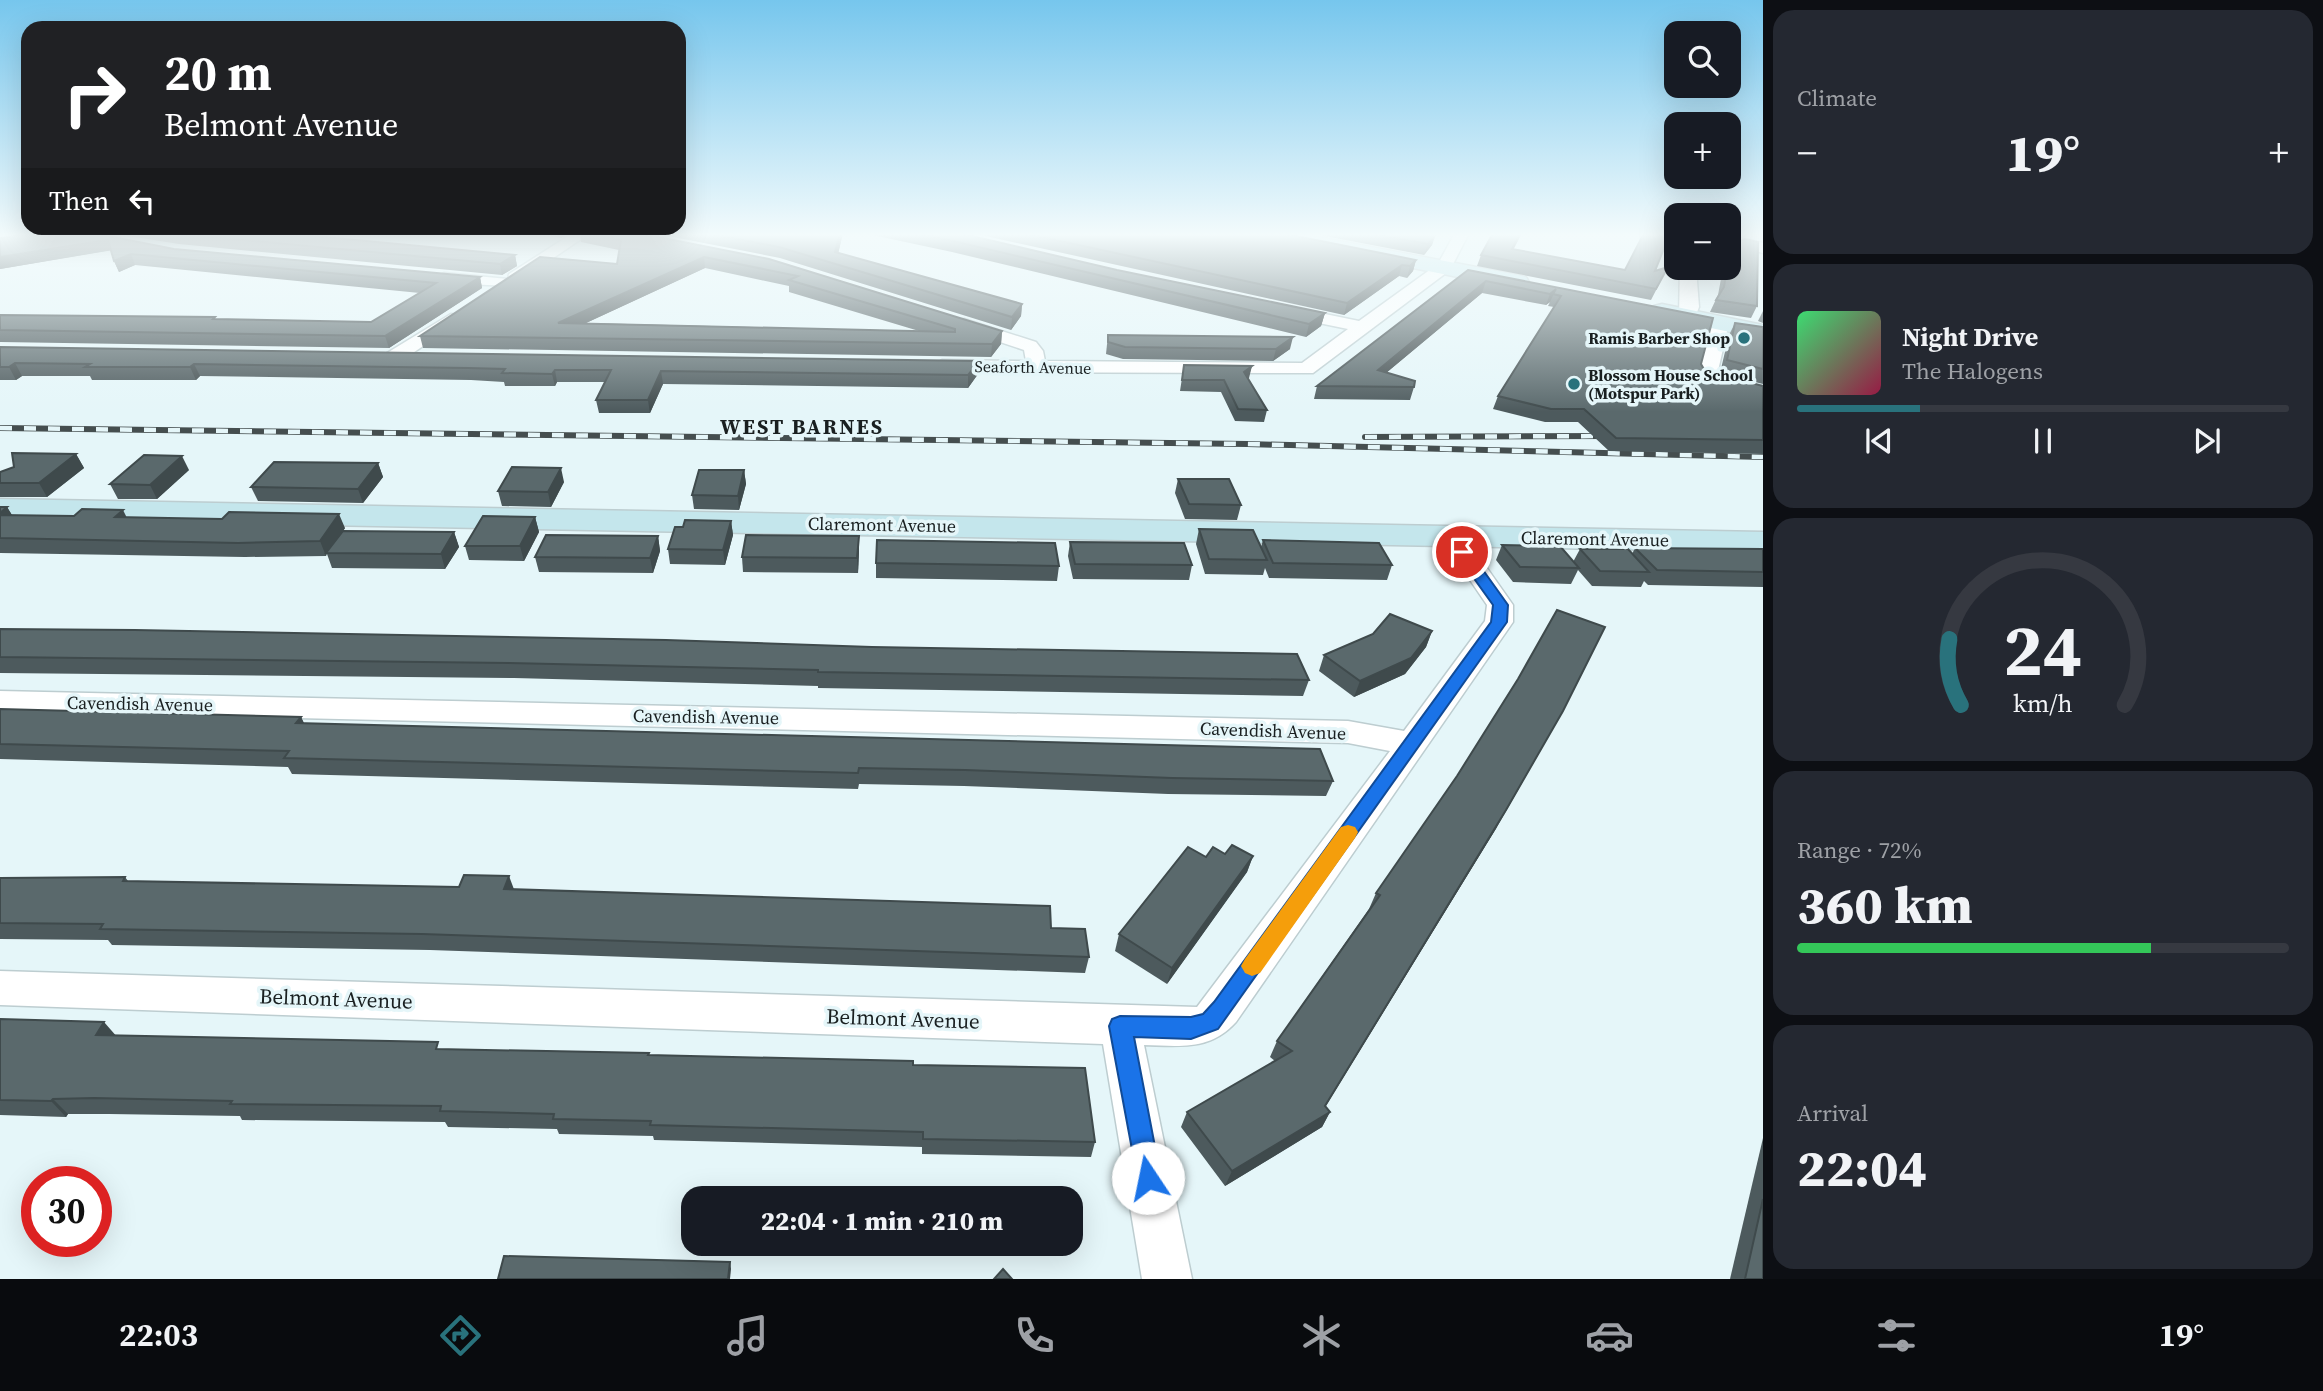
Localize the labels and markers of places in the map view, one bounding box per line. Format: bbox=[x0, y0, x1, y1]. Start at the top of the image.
place label: Ramis Barber Shop bbox=[1588, 327, 1730, 349]
marker: Ramis Barber Shop bbox=[1736, 330, 1752, 346]
place label: Blossom House School (Motspur Park) bbox=[1588, 364, 1753, 404]
marker: Blossom House School (Motspur Park) bbox=[1566, 376, 1582, 392]
pin bbox=[1432, 522, 1492, 582]

